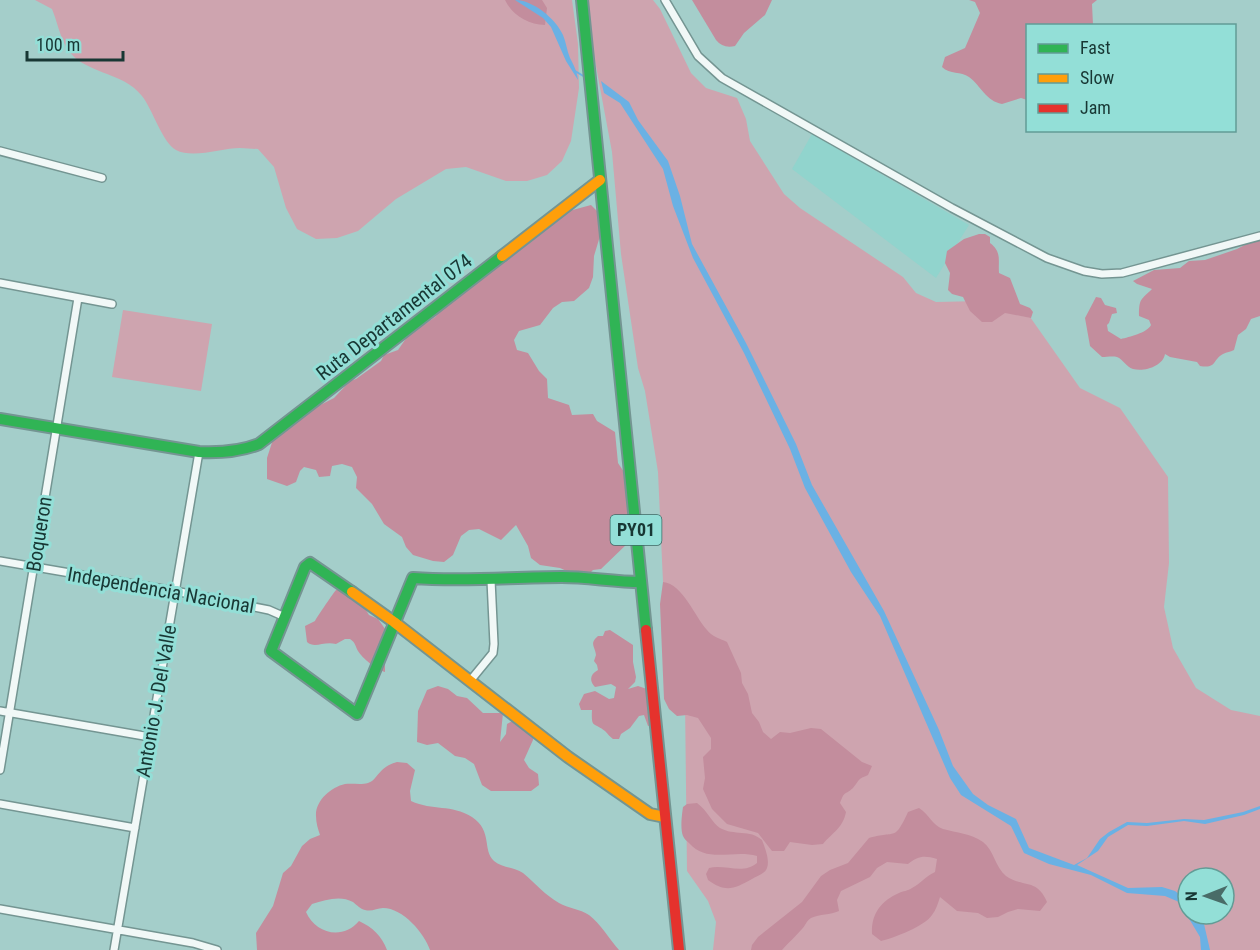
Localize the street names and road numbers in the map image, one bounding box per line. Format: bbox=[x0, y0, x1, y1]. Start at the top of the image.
street label: Ruta Departamental 074 bbox=[311, 249, 477, 385]
street label: Boqueron bbox=[21, 495, 57, 573]
road number: PY01 bbox=[610, 515, 662, 545]
street label: Independencia Nacional bbox=[66, 562, 256, 618]
street label: Antonio J. Del Valle bbox=[131, 623, 181, 779]

